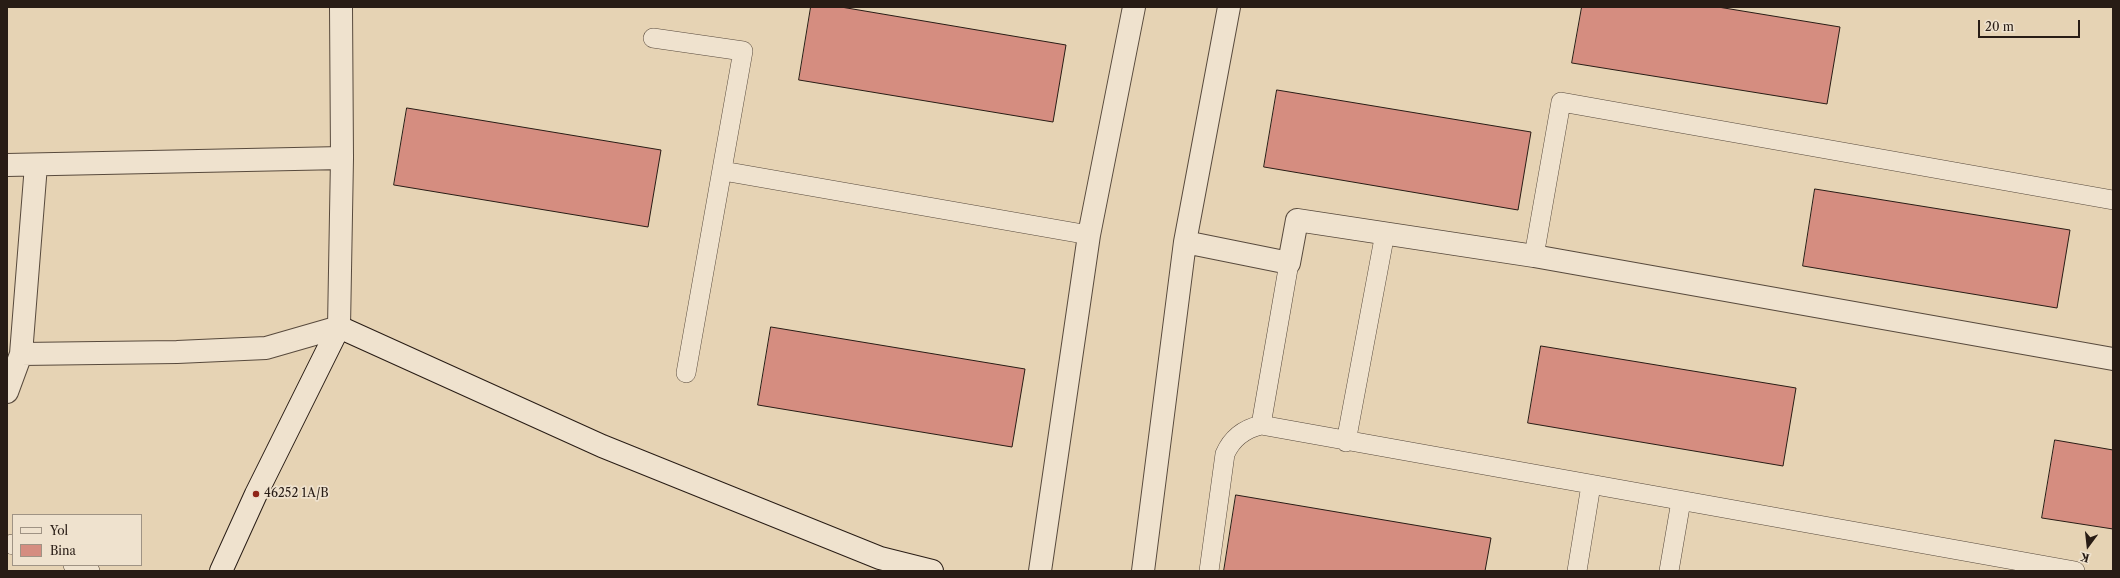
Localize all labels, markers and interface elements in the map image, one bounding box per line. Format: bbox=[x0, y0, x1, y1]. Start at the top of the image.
scale bar bbox=[1980, 12, 2082, 38]
text: 20 m bbox=[1985, 19, 2014, 34]
place label: 46252 1A/B bbox=[264, 487, 329, 501]
marker: 46252 1A/B bbox=[251, 489, 261, 499]
legend bbox=[12, 514, 142, 566]
text: Yol bbox=[50, 523, 68, 538]
north arrow bbox=[2068, 526, 2108, 566]
text: Bina bbox=[50, 543, 76, 558]
text: K bbox=[2079, 550, 2091, 565]

